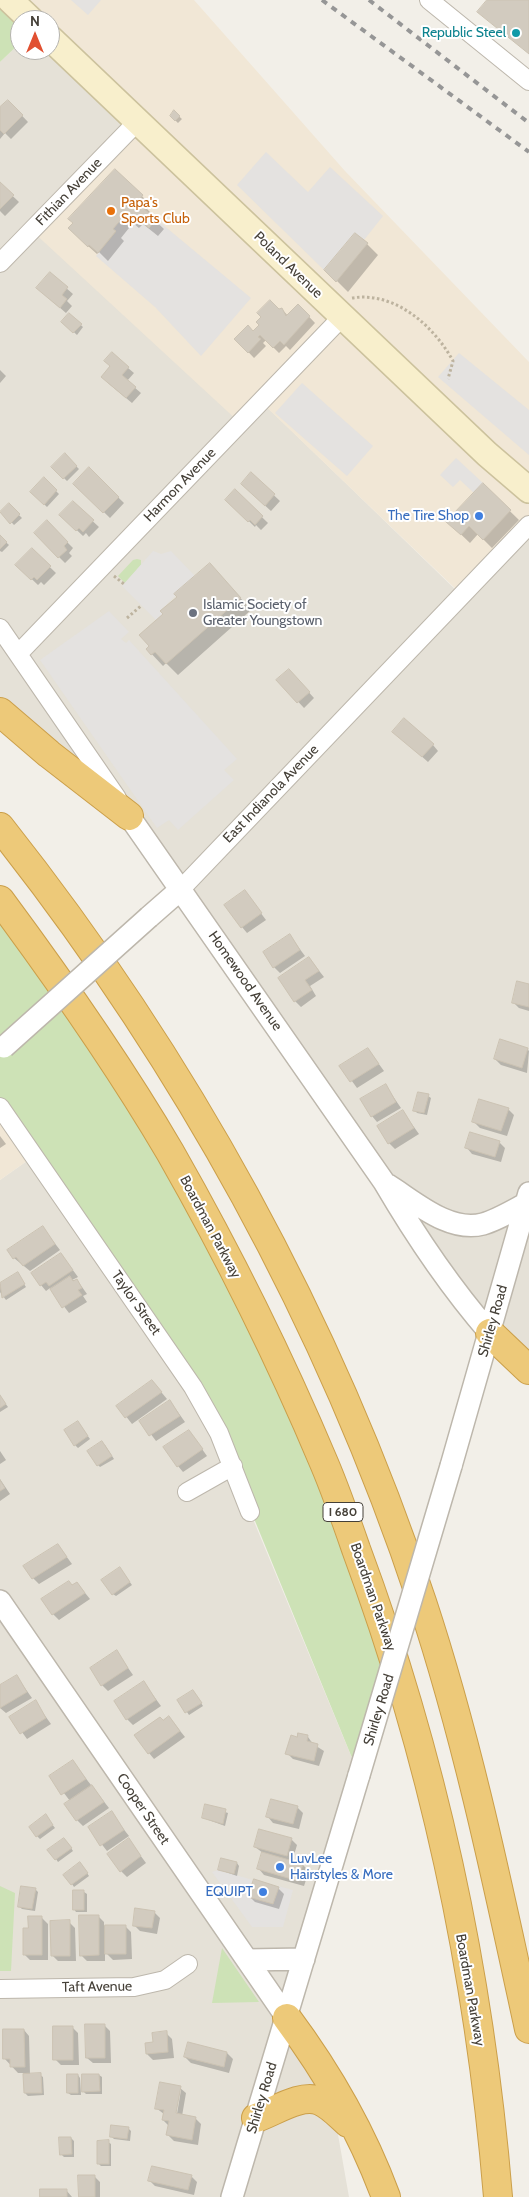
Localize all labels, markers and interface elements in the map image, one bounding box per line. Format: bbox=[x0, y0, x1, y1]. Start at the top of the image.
north arrow bbox=[10, 10, 60, 60]
text: N bbox=[30, 12, 40, 30]
place label: Republic Steel bbox=[422, 25, 506, 41]
marker: Republic Steel bbox=[510, 27, 522, 39]
street label: Fithian Avenue bbox=[33, 155, 105, 229]
place label: Papa's Sports Club bbox=[121, 195, 190, 228]
marker: Papa's Sports Club bbox=[105, 205, 117, 217]
street label: Poland Avenue bbox=[250, 228, 326, 302]
street label: Harmon Avenue bbox=[141, 445, 219, 525]
place label: The Tire Shop bbox=[388, 508, 469, 524]
marker: The Tire Shop bbox=[473, 510, 485, 522]
place label: Islamic Society of Greater Youngstown bbox=[203, 597, 322, 630]
marker: Islamic Society of Greater Youngstown bbox=[187, 607, 199, 619]
street label: East Indianola Avenue bbox=[220, 741, 322, 847]
street label: Homewood Avenue bbox=[204, 928, 286, 1034]
street label: Boardman Parkway bbox=[176, 1173, 244, 1281]
street label: Taylor Street bbox=[108, 1268, 164, 1338]
street label: Shirley Road bbox=[475, 1283, 511, 1359]
road number: I 680 bbox=[323, 1502, 363, 1521]
street label: Boardman Parkway bbox=[347, 1541, 399, 1653]
street label: Shirley Road bbox=[360, 1672, 398, 1748]
street label: Cooper Street bbox=[113, 1770, 173, 1848]
place label: LuvLee Hairstyles & More bbox=[290, 1851, 393, 1884]
marker: LuvLee Hairstyles & More bbox=[274, 1861, 286, 1873]
place label: EQUIPT bbox=[205, 1884, 253, 1900]
marker: EQUIPT bbox=[257, 1886, 269, 1898]
street label: Boardman Parkway bbox=[452, 1933, 488, 2047]
street label: Taft Avenue bbox=[62, 1978, 132, 1996]
street label: Shirley Road bbox=[243, 2060, 281, 2136]

